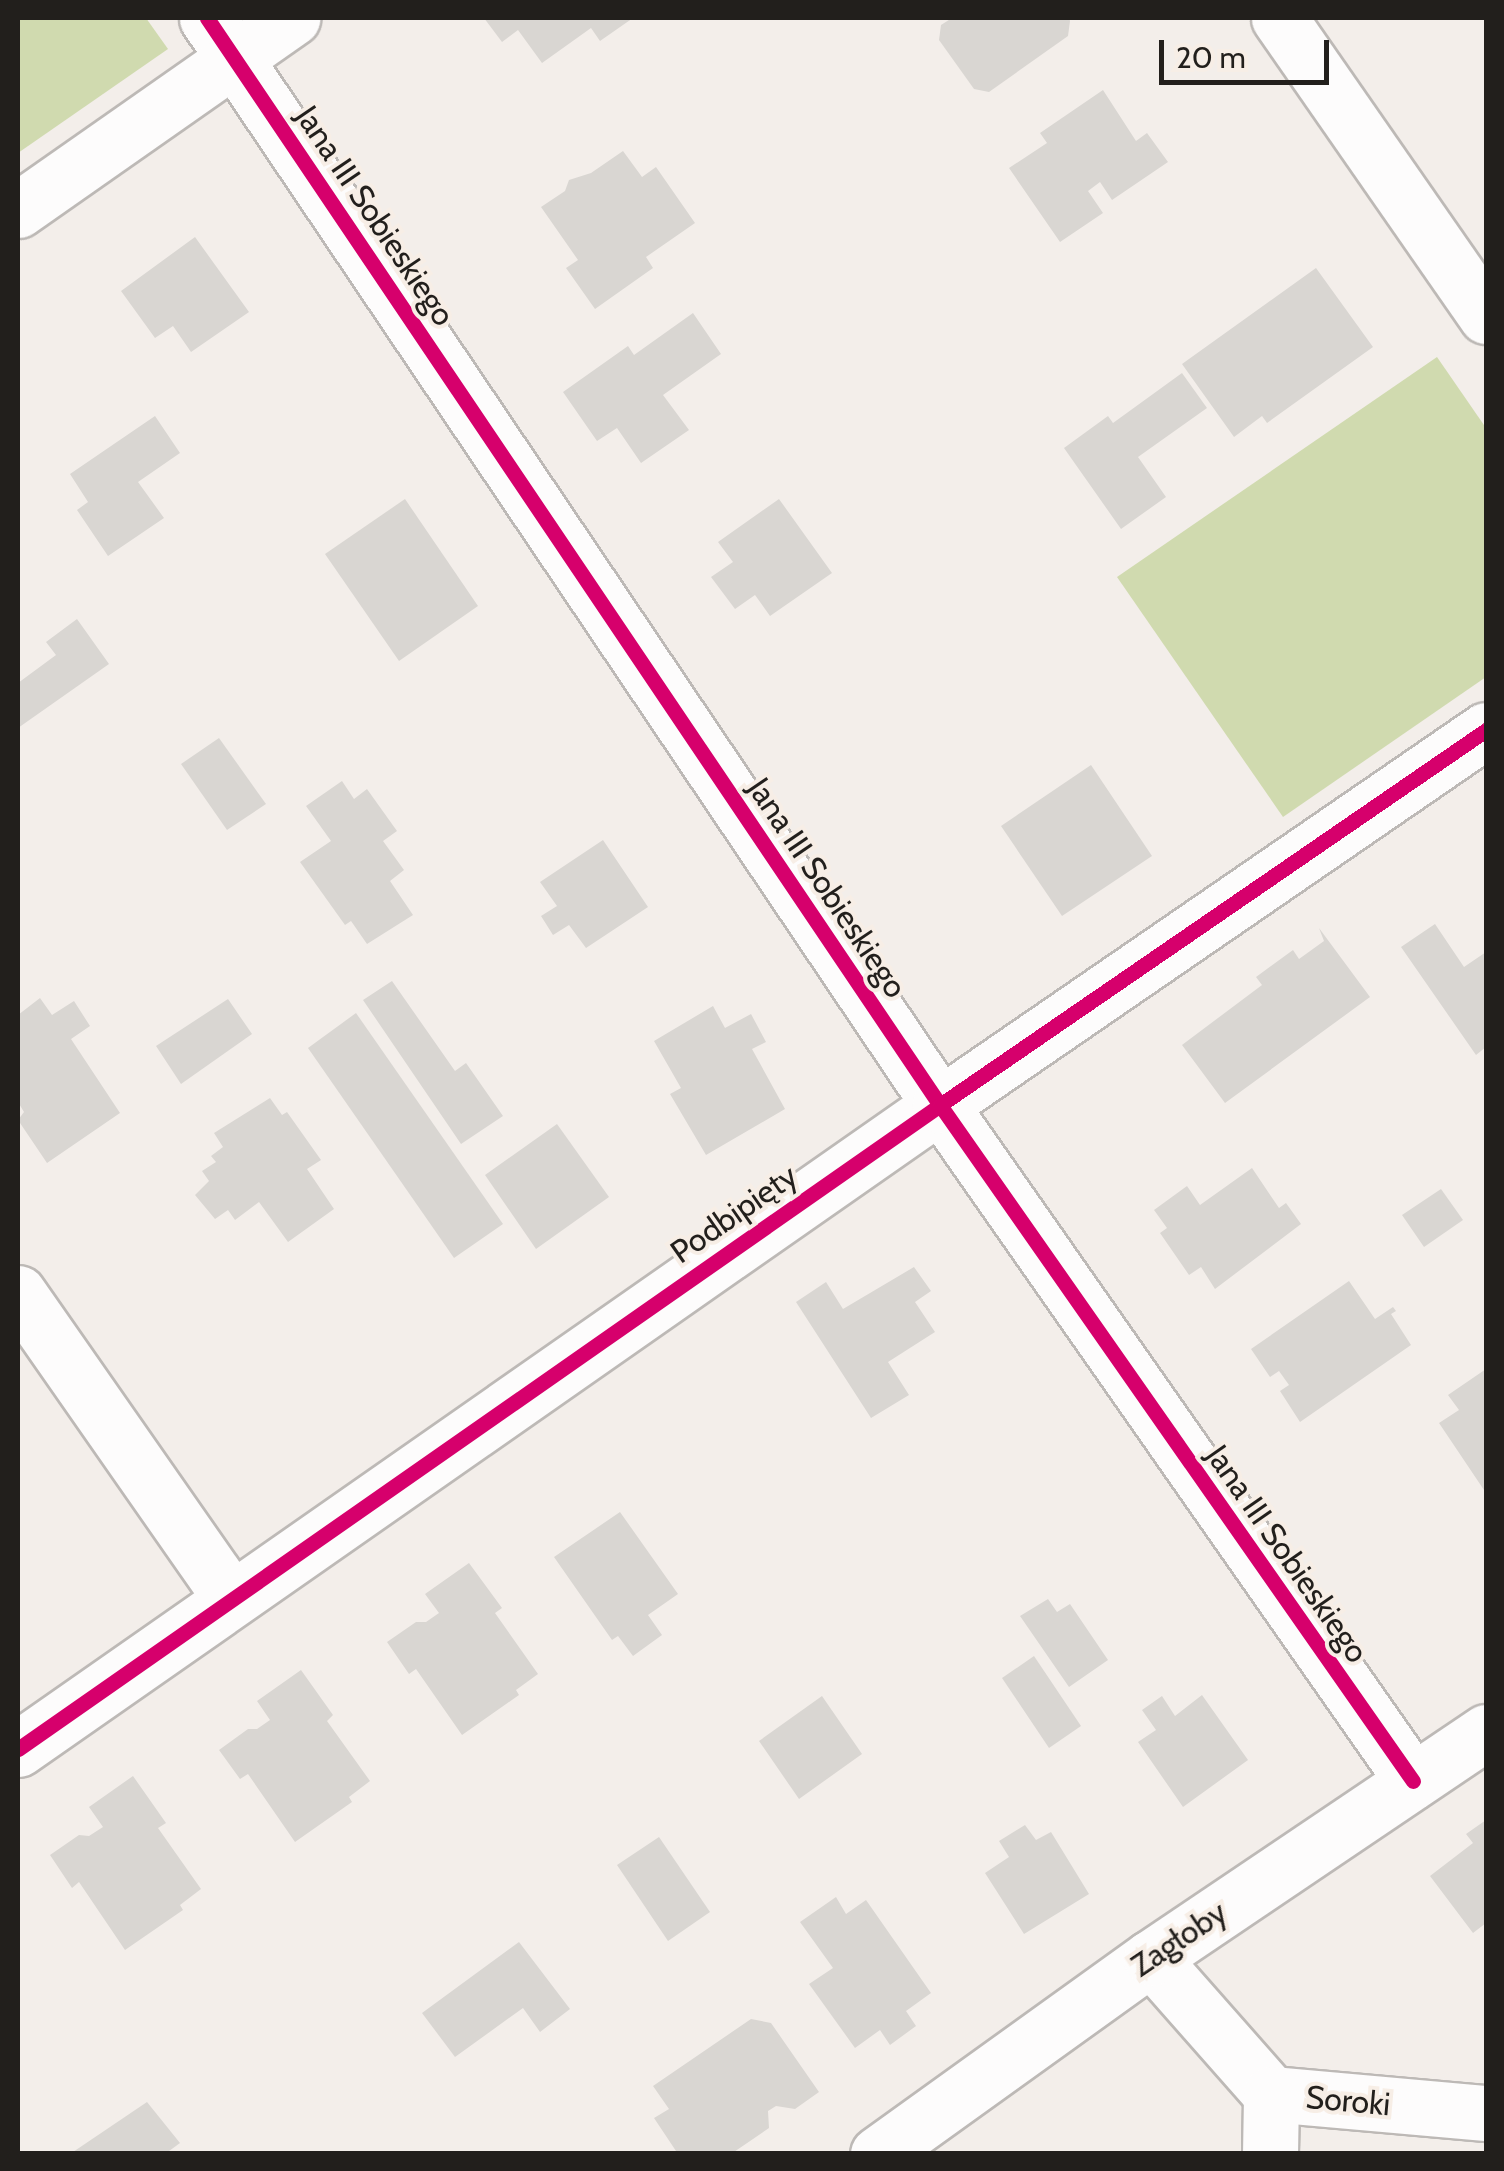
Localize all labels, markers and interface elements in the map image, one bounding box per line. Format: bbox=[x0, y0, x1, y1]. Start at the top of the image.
scale bar bbox=[1164, 20, 1334, 82]
text: 20 m bbox=[1176, 39, 1246, 76]
street label: Jana III Sobieskiego bbox=[287, 99, 463, 333]
street label: Jana III Sobieskiego bbox=[739, 771, 915, 1005]
street label: Podbipięty bbox=[663, 1156, 805, 1272]
street label: Jana III Sobieskiego bbox=[1198, 1438, 1376, 1670]
street label: Zagłoby bbox=[1124, 1893, 1234, 1985]
street label: Soroki bbox=[1304, 2078, 1392, 2124]

